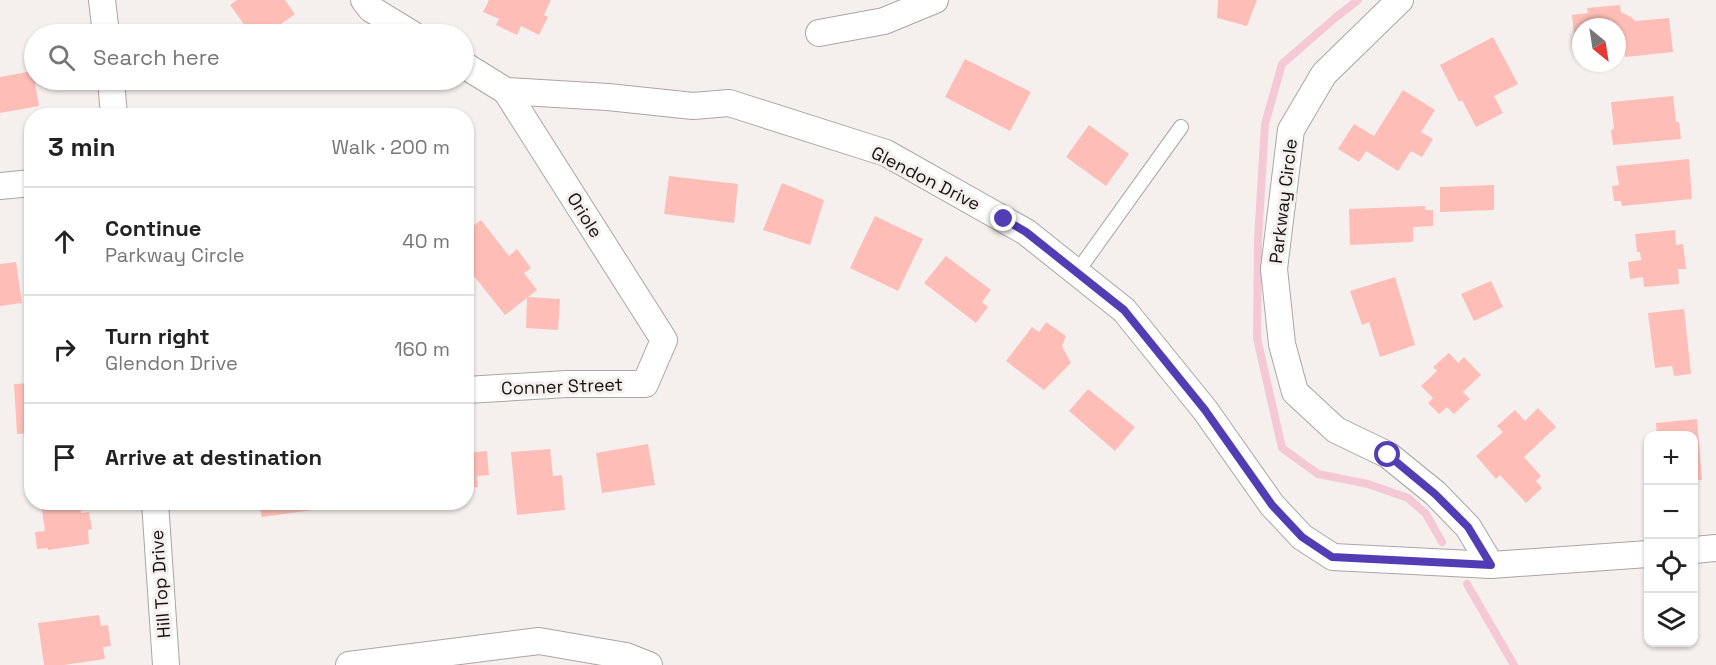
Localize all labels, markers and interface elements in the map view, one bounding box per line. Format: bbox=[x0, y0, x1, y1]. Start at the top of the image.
north arrow bbox=[1572, 18, 1626, 72]
search box bbox=[24, 24, 474, 90]
icon: search bbox=[45, 41, 78, 74]
text: Search here bbox=[93, 43, 220, 71]
text: 3 min bbox=[48, 130, 116, 164]
text: Walk · 200 m bbox=[331, 134, 450, 160]
street label: Parkway Circle bbox=[1264, 137, 1302, 265]
street label: Glendon Drive bbox=[868, 141, 984, 215]
street label: Oriole bbox=[562, 188, 608, 242]
route end bbox=[990, 205, 1016, 231]
text: Continue bbox=[105, 214, 201, 242]
icon: ahead bbox=[48, 225, 81, 258]
text: 40 m bbox=[402, 228, 450, 254]
text: Parkway Circle bbox=[105, 242, 245, 268]
text: Turn right bbox=[105, 322, 210, 350]
icon: right bbox=[48, 333, 81, 366]
text: 160 m bbox=[394, 336, 450, 362]
text: Glendon Drive bbox=[105, 350, 238, 376]
street label: Conner Street bbox=[501, 372, 623, 400]
map controls bbox=[1644, 431, 1698, 647]
button: + bbox=[1644, 431, 1698, 485]
icon: arrive bbox=[48, 441, 81, 474]
route start bbox=[1374, 441, 1400, 467]
text: Arrive at destination bbox=[105, 443, 322, 471]
button: − bbox=[1644, 485, 1698, 539]
street label: Hill Top Drive bbox=[145, 529, 175, 639]
button: locate bbox=[1644, 539, 1698, 593]
button: layers bbox=[1644, 593, 1698, 647]

